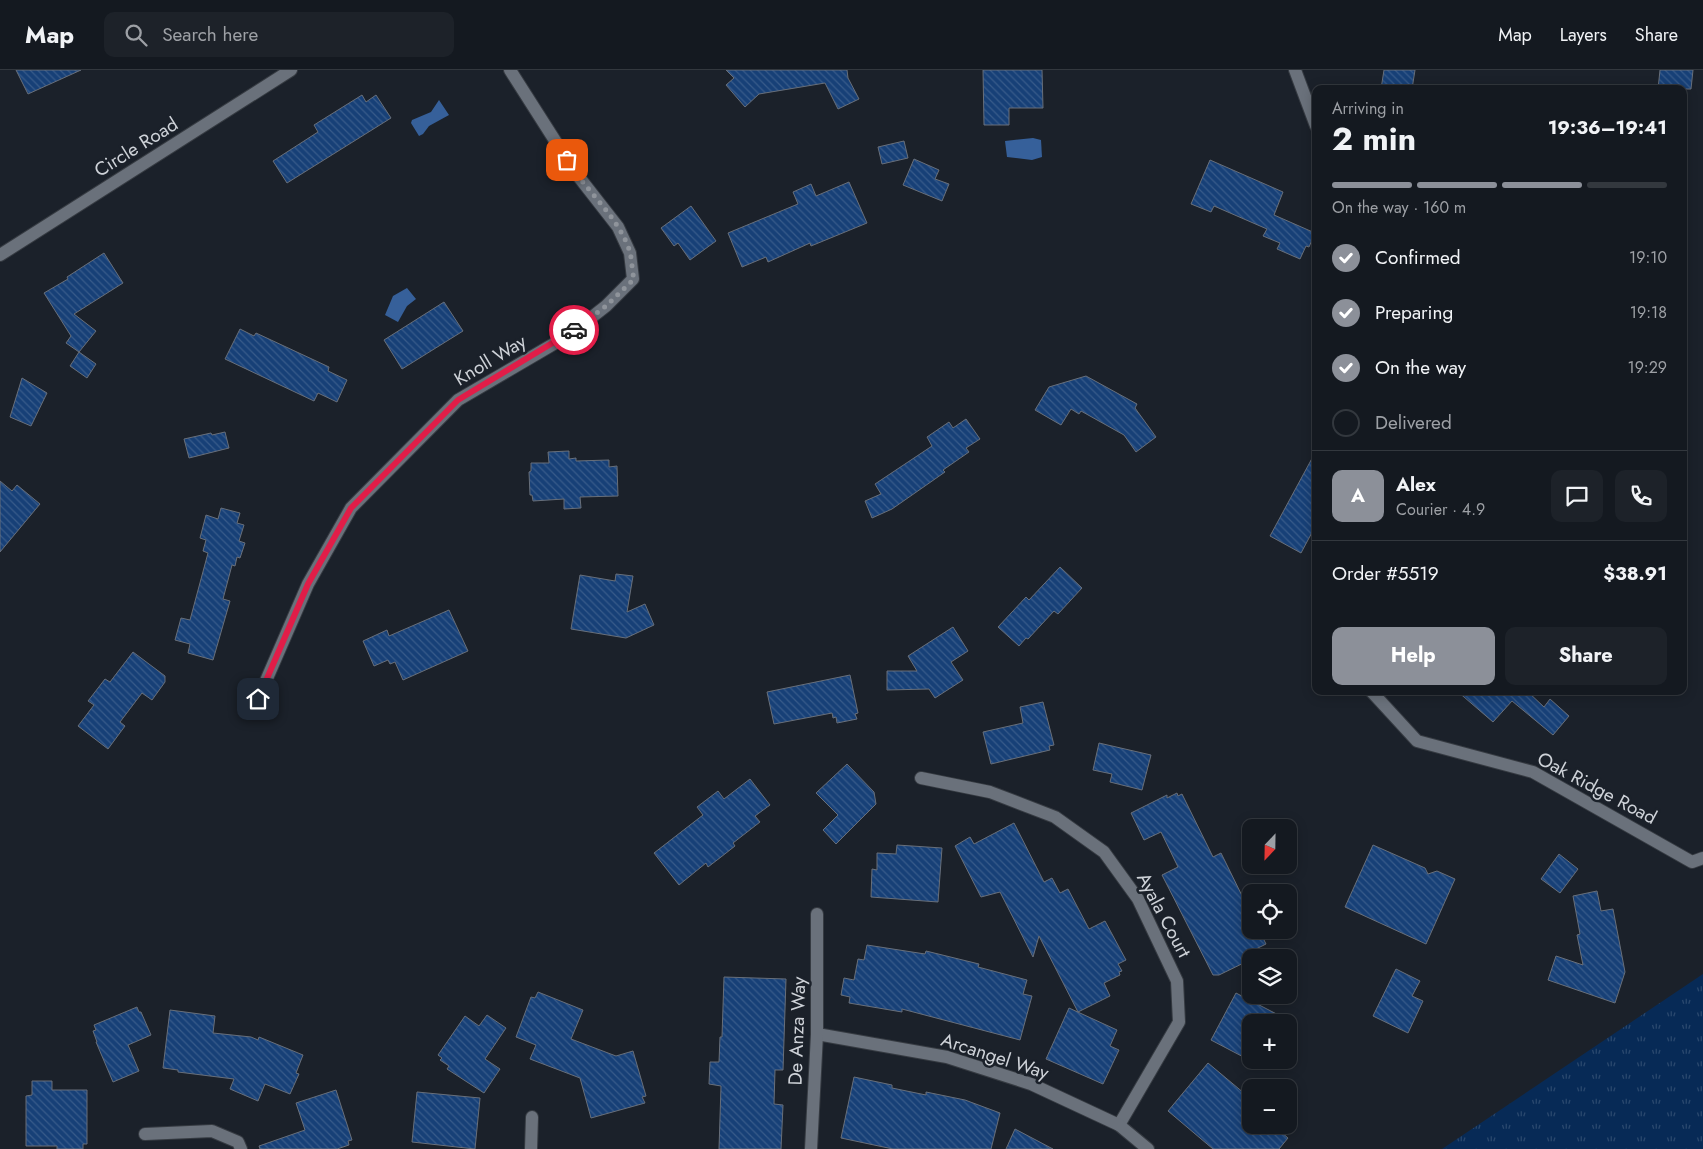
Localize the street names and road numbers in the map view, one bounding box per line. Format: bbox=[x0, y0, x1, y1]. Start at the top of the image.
street label: Circle Road bbox=[89, 111, 183, 183]
street label: Knoll Way bbox=[449, 328, 532, 392]
street label: Oak Ridge Road bbox=[1532, 745, 1662, 831]
street label: Ayala Court bbox=[1130, 868, 1198, 963]
street label: De Anza Way bbox=[782, 976, 812, 1086]
street label: Arcangel Way bbox=[938, 1026, 1053, 1086]

